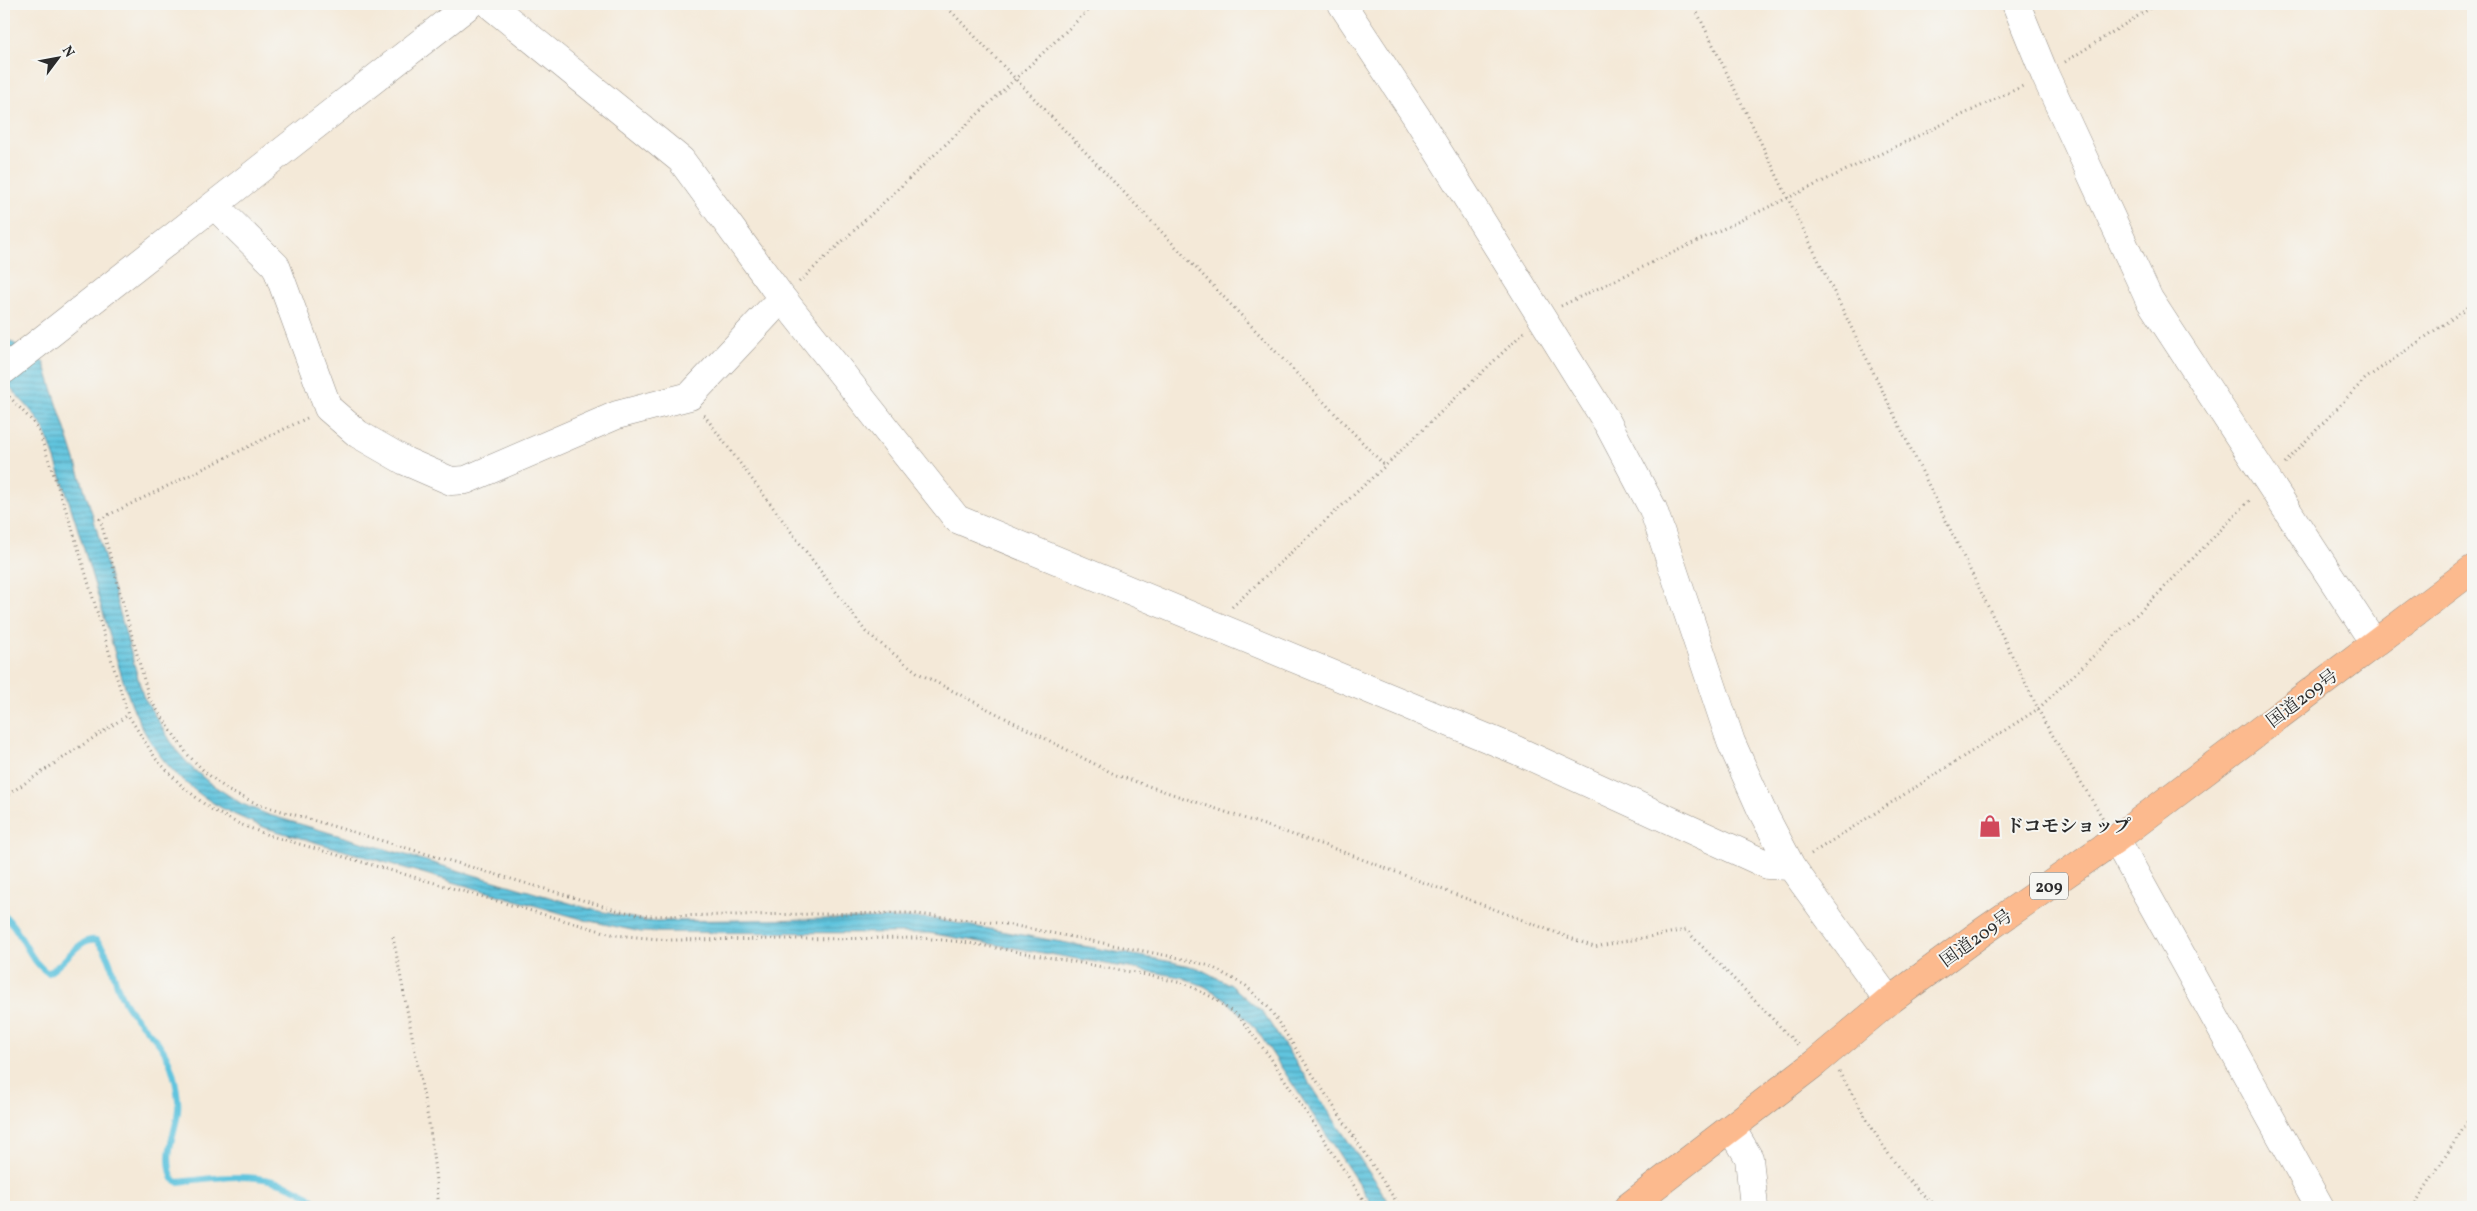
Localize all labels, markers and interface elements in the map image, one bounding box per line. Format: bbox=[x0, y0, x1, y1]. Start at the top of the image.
north arrow bbox=[32, 32, 82, 82]
text: N bbox=[57, 43, 79, 61]
street label: 国道209号 bbox=[2262, 664, 2344, 734]
shop icon: ドコモショップ bbox=[1977, 813, 2003, 839]
place label: ドコモショップ bbox=[2006, 815, 2131, 840]
road number: 209 bbox=[2030, 872, 2068, 899]
street label: 国道209号 bbox=[1936, 904, 2018, 974]

